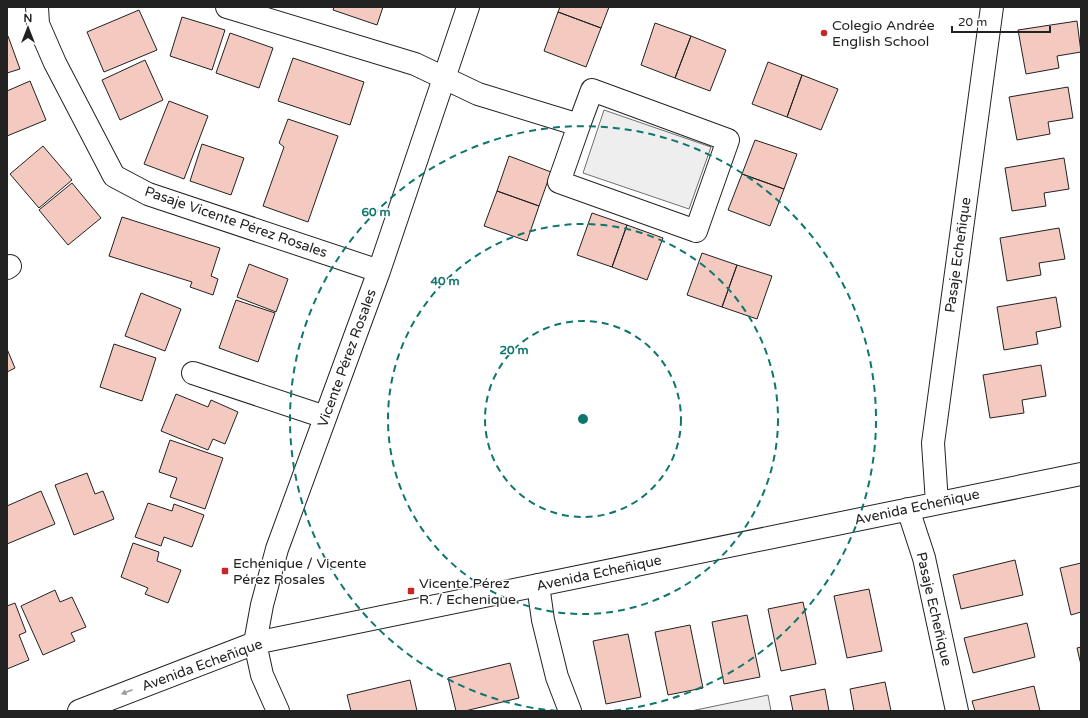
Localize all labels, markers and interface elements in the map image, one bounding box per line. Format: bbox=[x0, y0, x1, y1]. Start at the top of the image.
north arrow bbox=[8, 8, 48, 48]
scale bar bbox=[952, 8, 1050, 34]
text: N bbox=[24, 12, 32, 25]
text: 20 m bbox=[958, 15, 987, 29]
place label: Colegio Andrée English School bbox=[832, 17, 935, 50]
marker: Colegio Andrée English School bbox=[819, 28, 829, 38]
street label: Pasaje Vicente Pérez Rosales bbox=[142, 183, 330, 261]
street label: Pasaje Echeñique bbox=[941, 196, 975, 314]
text: 60 m bbox=[361, 205, 391, 219]
text: 40 m bbox=[430, 274, 460, 288]
street label: Vicente Pérez Rosales bbox=[314, 286, 380, 429]
text: 20 m bbox=[499, 343, 529, 357]
centre of rings bbox=[576, 412, 590, 426]
street label: Avenida Echeñique bbox=[853, 485, 981, 529]
street label: Pasaje Echeñique bbox=[913, 550, 955, 668]
street label: Avenida Echeñique bbox=[535, 551, 663, 595]
place label: Echenique / Vicente Pérez Rosales bbox=[233, 555, 366, 588]
marker: Echenique / Vicente Pérez Rosales bbox=[220, 566, 230, 576]
place label: Vicente Pérez R. / Echenique bbox=[419, 575, 516, 608]
marker: Vicente Pérez R. / Echenique bbox=[406, 586, 416, 596]
street label: Avenida Echeñique bbox=[139, 635, 265, 695]
one-way arrow bbox=[121, 690, 133, 696]

